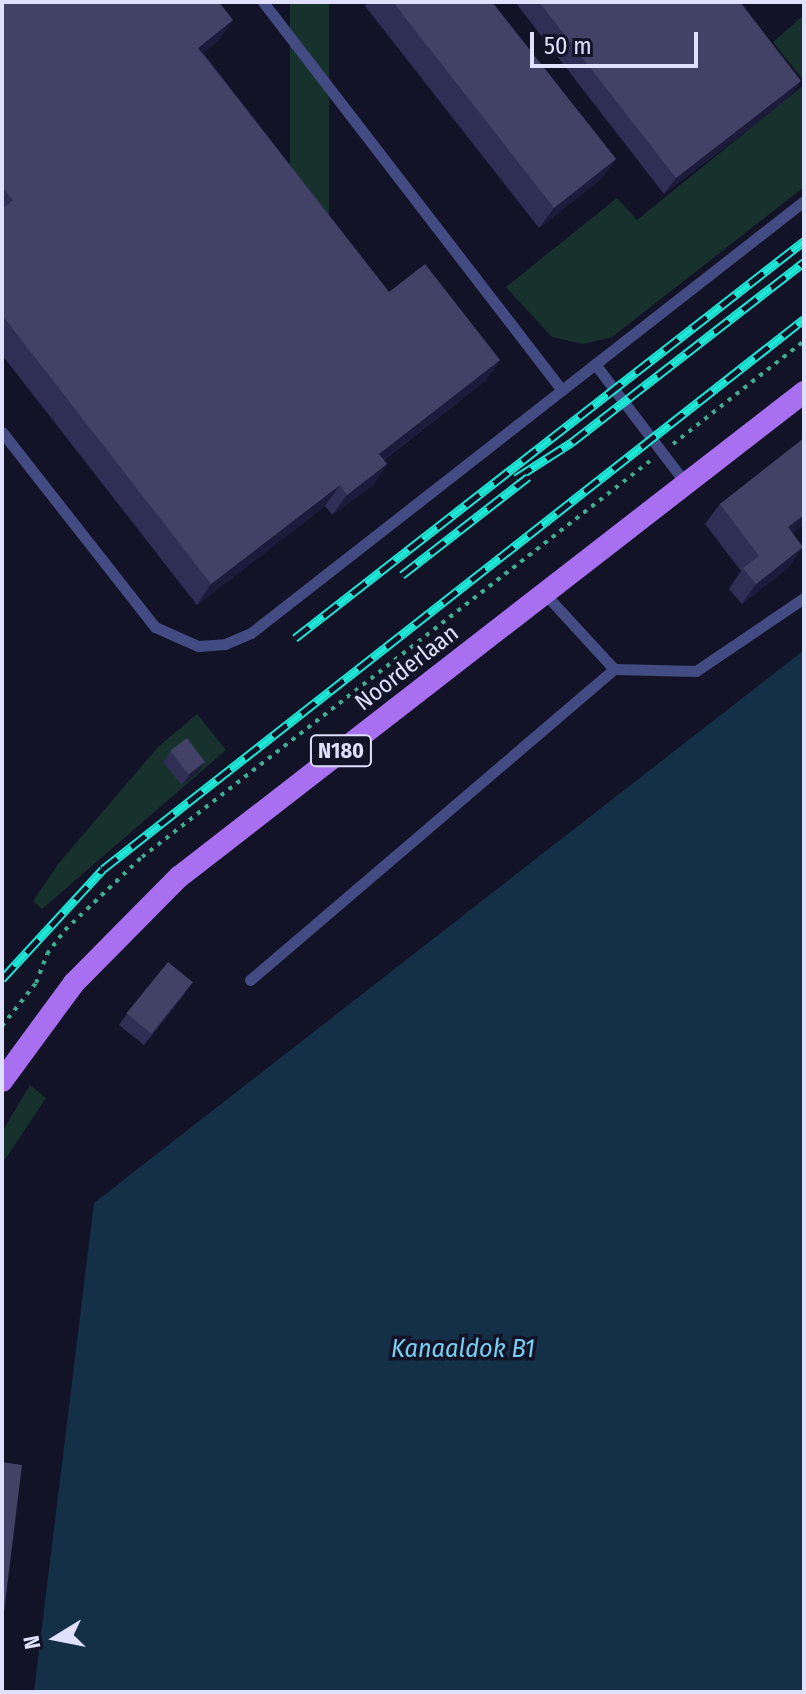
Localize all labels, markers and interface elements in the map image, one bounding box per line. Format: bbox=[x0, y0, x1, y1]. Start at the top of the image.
scale bar bbox=[534, 16, 702, 66]
text: 50 m bbox=[544, 32, 592, 60]
street label: Noorderlaan bbox=[350, 619, 464, 717]
road number: N180 bbox=[309, 733, 373, 769]
water label: Kanaaldok B1 bbox=[391, 1333, 535, 1365]
north arrow bbox=[16, 1598, 96, 1678]
text: N bbox=[17, 1633, 46, 1651]

